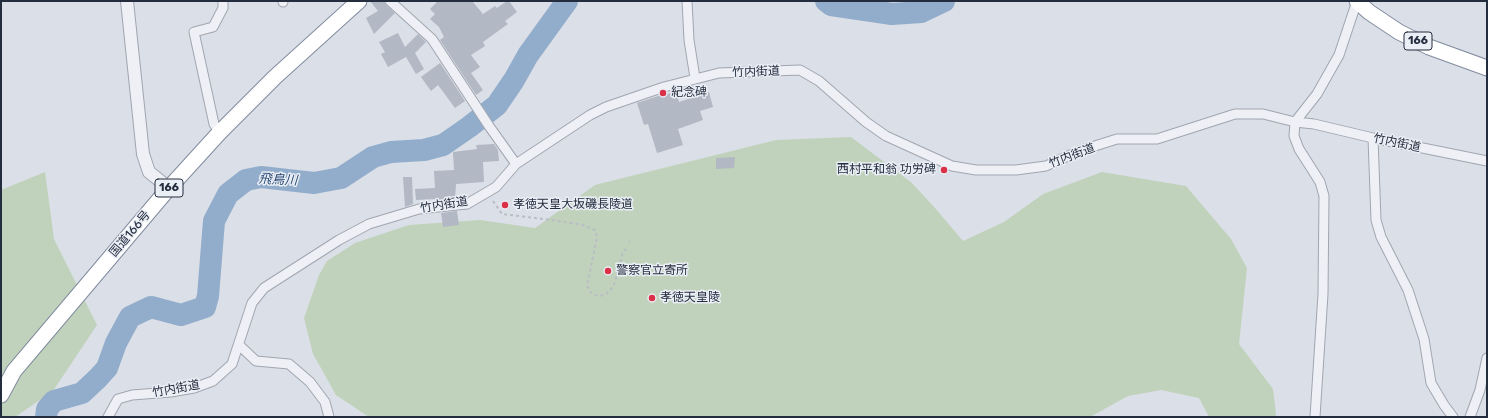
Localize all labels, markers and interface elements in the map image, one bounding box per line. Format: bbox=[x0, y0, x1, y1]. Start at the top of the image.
road number: 166 bbox=[1404, 32, 1432, 50]
street label: 竹内街道 bbox=[732, 64, 780, 80]
place label: 紀念碑 bbox=[671, 86, 707, 100]
marker: 紀念碑 bbox=[658, 88, 668, 98]
street label: 竹内街道 bbox=[1372, 131, 1422, 155]
street label: 竹内街道 bbox=[1047, 141, 1097, 171]
place label: 西村平和翁 功労碑 bbox=[837, 163, 936, 177]
marker: 西村平和翁 功労碑 bbox=[939, 165, 949, 175]
water label: 飛鳥川 bbox=[258, 171, 298, 189]
road number: 166 bbox=[155, 179, 183, 197]
street label: 竹内街道 bbox=[419, 194, 469, 216]
place label: 孝徳天皇大坂磯長陵道 bbox=[513, 198, 633, 212]
marker: 孝徳天皇大坂磯長陵道 bbox=[500, 200, 510, 210]
street label: 国道166号 bbox=[107, 208, 153, 260]
place label: 警察官立寄所 bbox=[616, 264, 688, 278]
marker: 警察官立寄所 bbox=[603, 266, 613, 276]
place label: 孝徳天皇陵 bbox=[660, 291, 720, 305]
marker: 孝徳天皇陵 bbox=[647, 293, 657, 303]
street label: 竹内街道 bbox=[151, 378, 201, 400]

